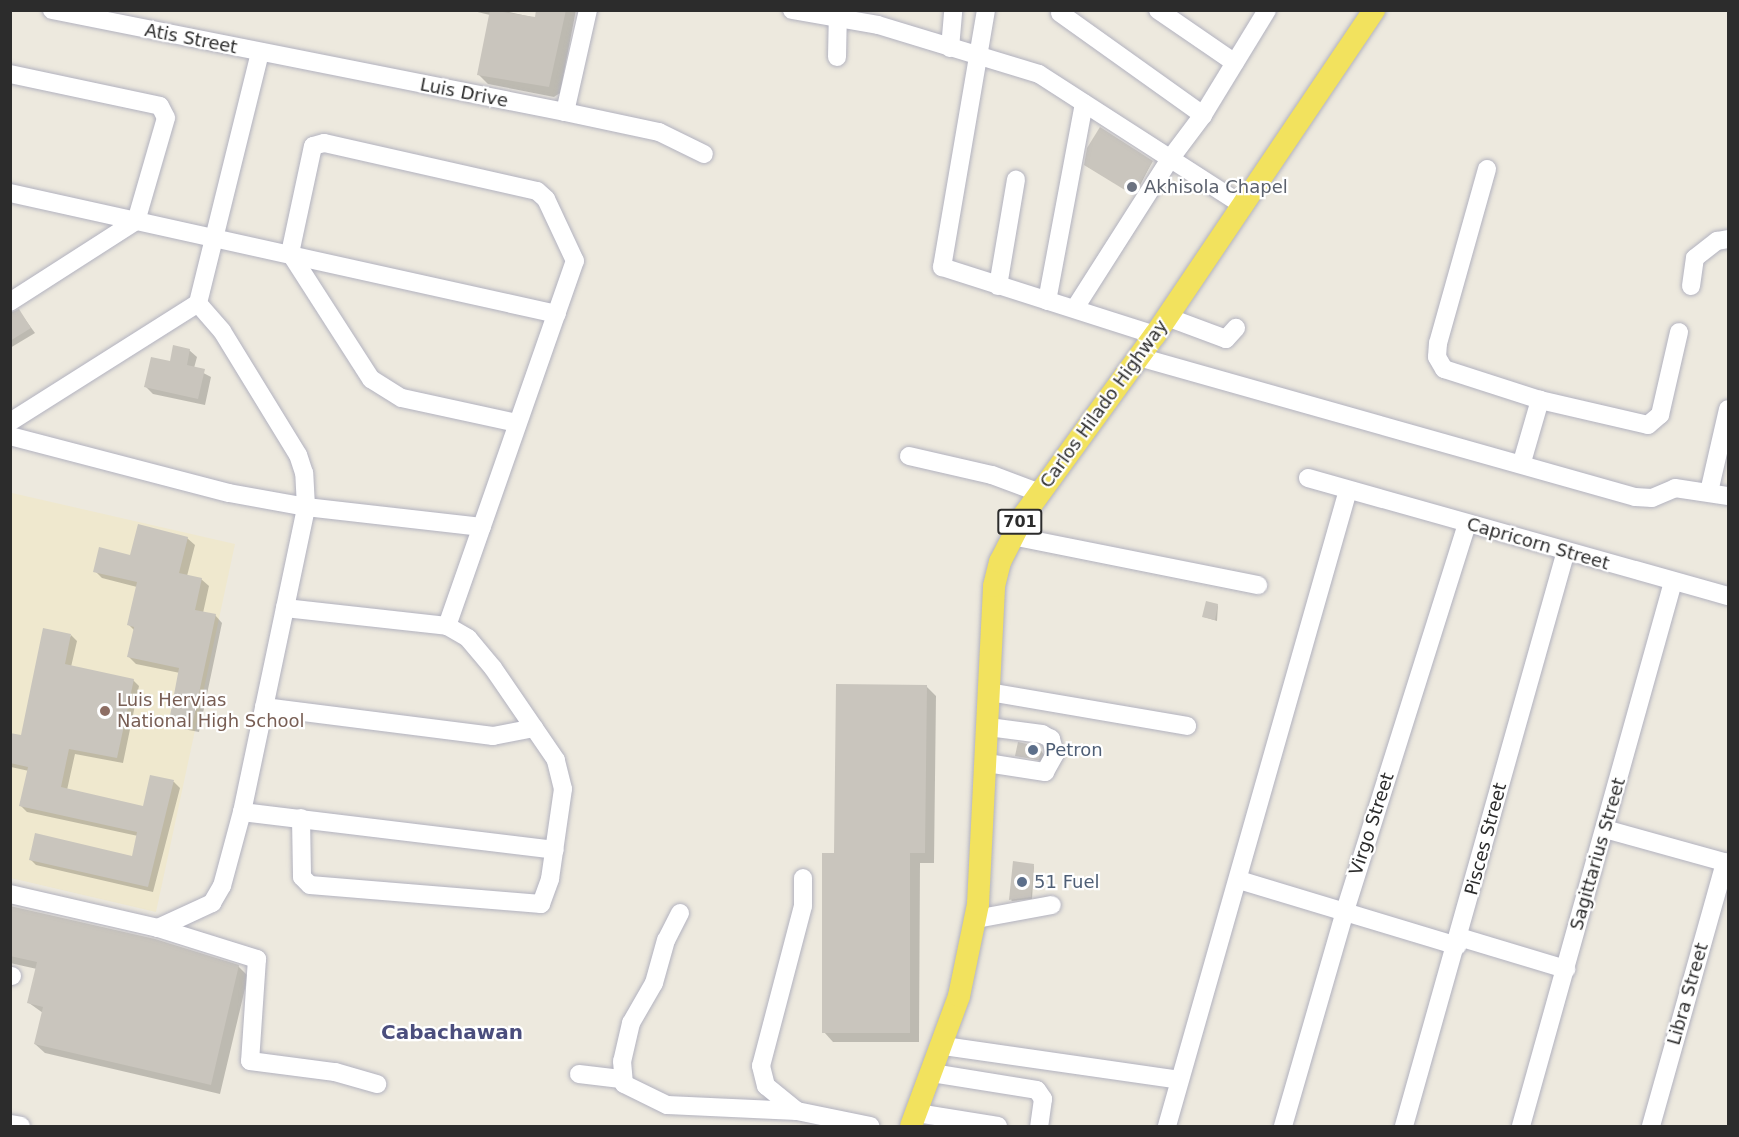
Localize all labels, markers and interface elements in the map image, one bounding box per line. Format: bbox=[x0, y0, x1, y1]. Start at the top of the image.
street label: Atis Street bbox=[143, 19, 239, 59]
street label: Luis Drive bbox=[418, 74, 510, 112]
place label: Akhisola Chapel bbox=[1144, 176, 1288, 198]
marker: Akhisola Chapel bbox=[1125, 180, 1139, 194]
street label: Carlos Hilado Highway bbox=[1036, 316, 1172, 492]
road number: 701 bbox=[996, 509, 1044, 535]
street label: Capricorn Street bbox=[1464, 513, 1612, 575]
place label: Luis Hervias National High School bbox=[117, 690, 305, 732]
marker: Luis Hervias National High School bbox=[98, 704, 112, 718]
place label: Petron bbox=[1045, 739, 1103, 761]
marker: Petron bbox=[1026, 743, 1040, 757]
street label: Virgo Street bbox=[1345, 770, 1399, 878]
street label: Sagittarius Street bbox=[1566, 775, 1630, 933]
street label: Pisces Street bbox=[1461, 780, 1511, 898]
place label: 51 Fuel bbox=[1034, 871, 1099, 893]
marker: 51 Fuel bbox=[1015, 875, 1029, 889]
street label: Libra Street bbox=[1663, 940, 1713, 1048]
district label: Cabachawan bbox=[381, 1020, 523, 1044]

